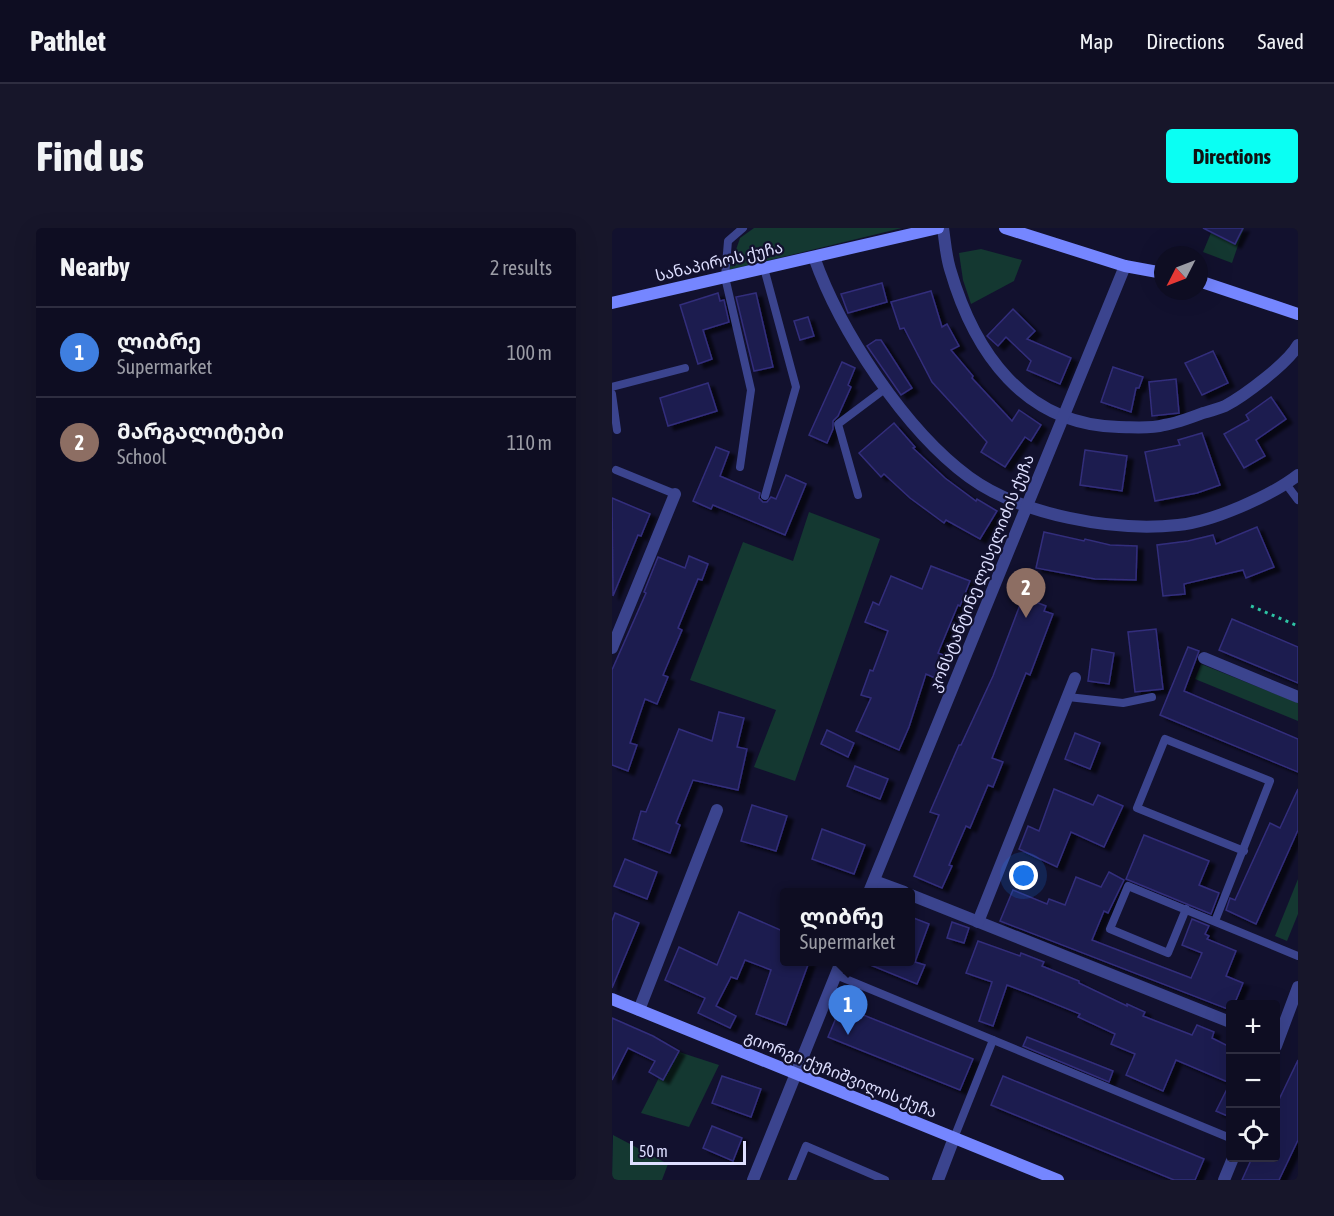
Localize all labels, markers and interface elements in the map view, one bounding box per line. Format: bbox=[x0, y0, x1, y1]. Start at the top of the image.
text: Pathlet bbox=[30, 25, 106, 57]
text: Map bbox=[1079, 29, 1113, 53]
text: Directions bbox=[1146, 29, 1225, 53]
text: Saved bbox=[1258, 29, 1304, 53]
button: Directions bbox=[1166, 129, 1298, 183]
text: Find us bbox=[36, 132, 144, 180]
street label: სანაპიროს ქუჩა bbox=[654, 238, 785, 285]
north arrow bbox=[1154, 246, 1208, 300]
text: Nearby bbox=[60, 252, 130, 282]
text: 2 results bbox=[490, 256, 552, 279]
text: ლიბრე bbox=[117, 328, 201, 354]
text: 1 bbox=[75, 341, 84, 364]
text: 100 m bbox=[507, 341, 552, 364]
text: Supermarket bbox=[117, 355, 212, 378]
text: მარგალიტები bbox=[117, 418, 284, 444]
text: 2 bbox=[75, 431, 84, 454]
text: 110 m bbox=[507, 431, 552, 454]
text: School bbox=[117, 445, 167, 468]
street label: კონსტანტინე ლესელიძის ქუჩა bbox=[925, 452, 1039, 695]
pin: 2 bbox=[1006, 568, 1046, 618]
your location bbox=[1009, 861, 1038, 890]
popup bbox=[780, 888, 915, 966]
text: ლიბრე bbox=[800, 903, 884, 929]
text: Supermarket bbox=[800, 930, 895, 953]
pin: 1 bbox=[828, 986, 868, 1035]
map controls bbox=[1226, 1000, 1280, 1162]
button: + bbox=[1226, 1000, 1280, 1054]
street label: გიორგი ქუჩიშვილის ქუჩა bbox=[741, 1027, 940, 1123]
button: − bbox=[1226, 1054, 1280, 1108]
button: locate bbox=[1226, 1108, 1280, 1162]
scale bar bbox=[630, 1138, 746, 1166]
text: 50 m bbox=[639, 1142, 668, 1160]

